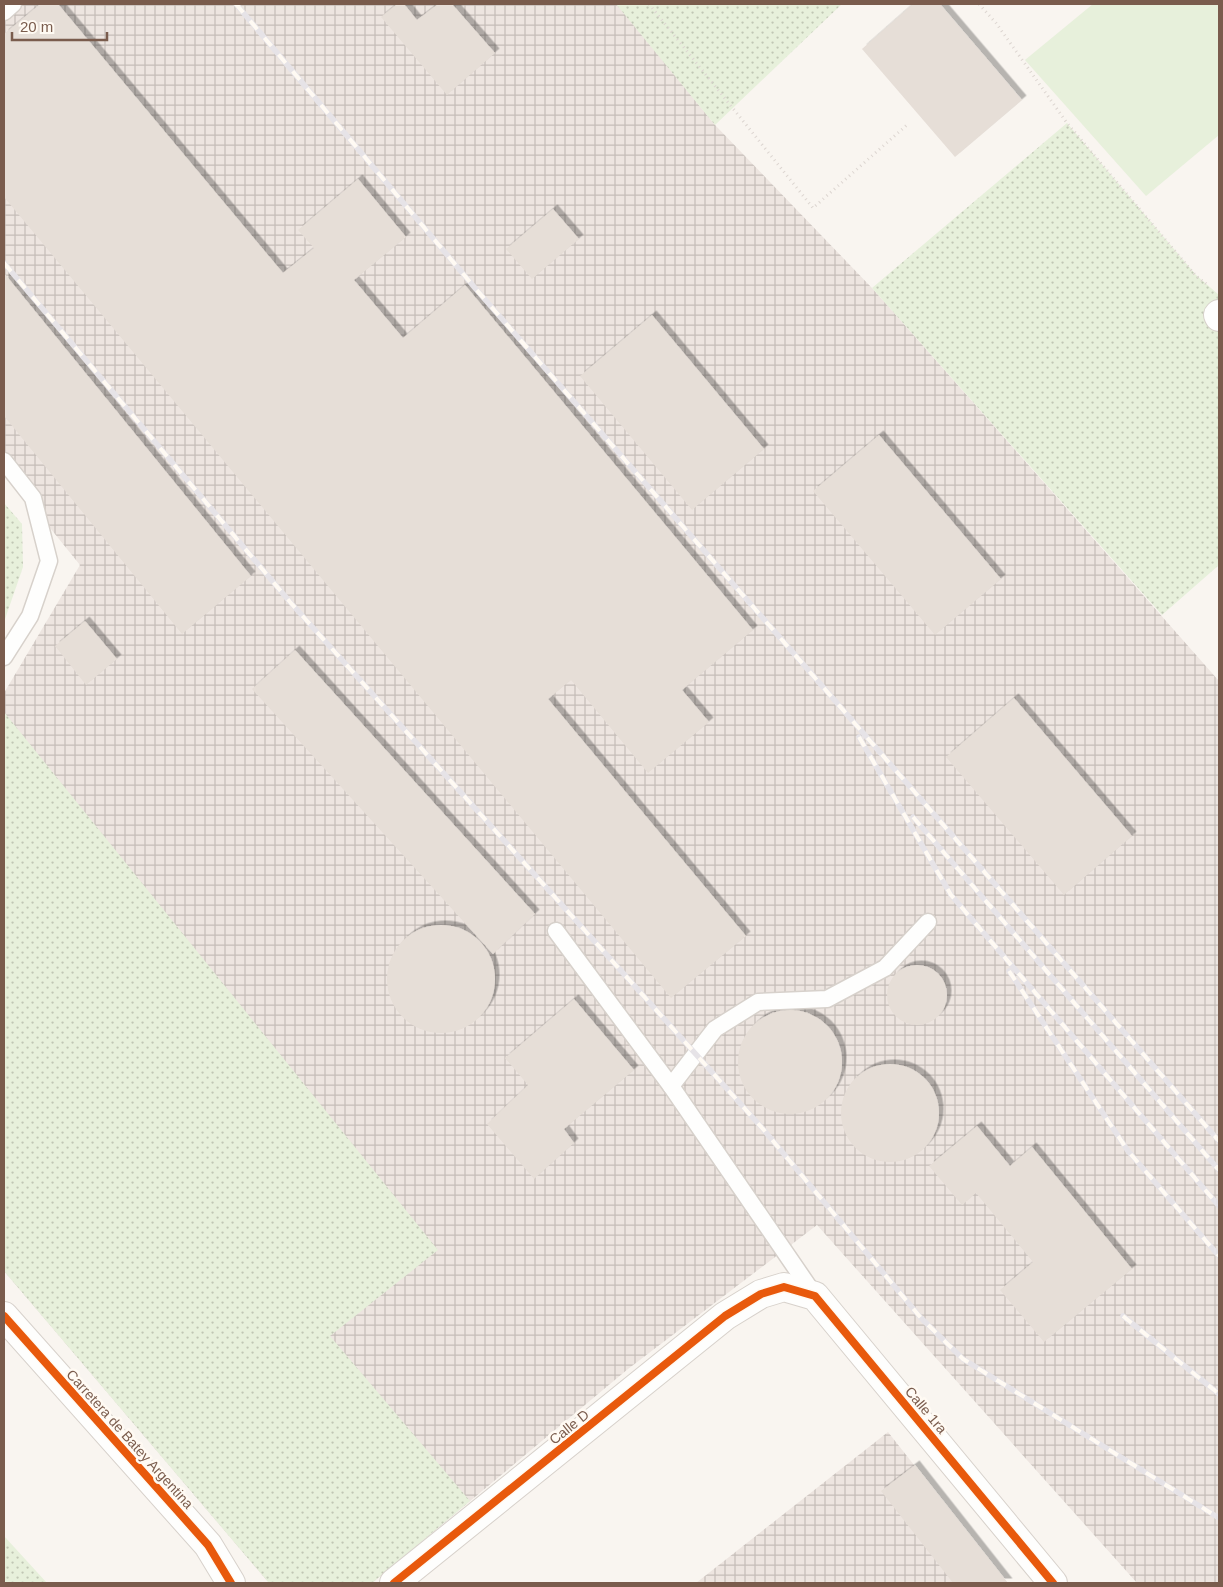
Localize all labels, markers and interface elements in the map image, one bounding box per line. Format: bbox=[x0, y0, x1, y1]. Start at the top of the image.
scale bar bbox=[12, 10, 108, 42]
text: 20 m bbox=[20, 18, 53, 35]
street label: Carretera de Batey Argentina bbox=[63, 1366, 197, 1512]
street label: Calle 1ra bbox=[902, 1383, 950, 1437]
street label: Calle D bbox=[546, 1406, 592, 1448]

